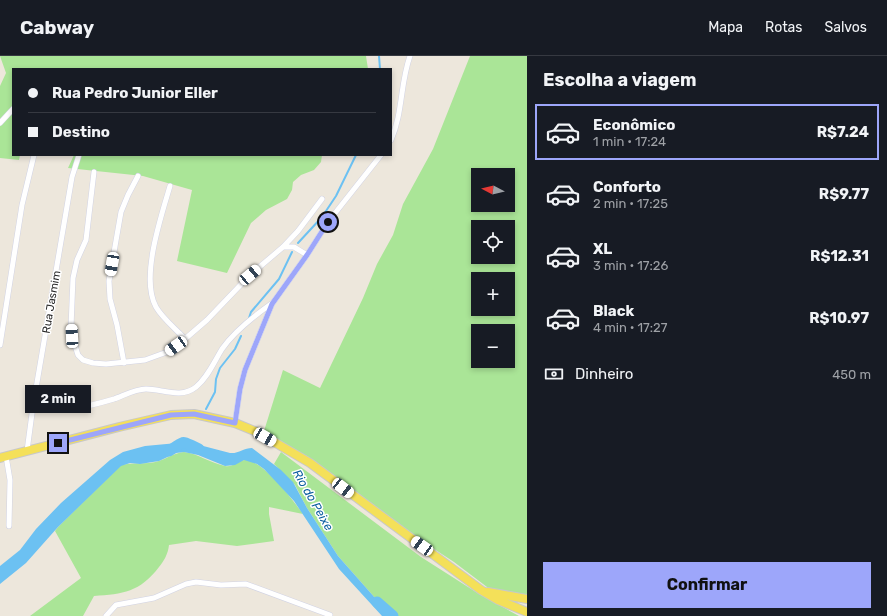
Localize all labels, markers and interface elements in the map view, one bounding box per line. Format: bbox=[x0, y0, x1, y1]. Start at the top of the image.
text: Cabway bbox=[20, 16, 94, 39]
text: Mapa bbox=[708, 19, 743, 36]
text: Rotas bbox=[765, 19, 802, 36]
text: Salvos bbox=[824, 19, 867, 36]
text: Escolha a viagem bbox=[543, 69, 696, 91]
text: Rua Pedro Junior Eller bbox=[52, 84, 218, 102]
icon: car bbox=[545, 114, 581, 150]
text: Econômico bbox=[593, 116, 675, 134]
text: Destino bbox=[52, 123, 110, 141]
text: R$7.24 bbox=[817, 123, 869, 141]
text: 1 min · 17:24 bbox=[593, 134, 666, 149]
north arrow bbox=[471, 168, 515, 212]
map controls bbox=[471, 168, 515, 368]
icon: car bbox=[545, 176, 581, 212]
text: Conforto bbox=[593, 178, 661, 196]
text: R$9.77 bbox=[819, 185, 869, 203]
text: 2 min · 17:25 bbox=[593, 196, 668, 211]
route start bbox=[319, 213, 337, 231]
button: locate bbox=[471, 220, 515, 264]
icon: car bbox=[545, 238, 581, 274]
text: XL bbox=[593, 240, 612, 258]
text: R$12.31 bbox=[810, 247, 869, 265]
car bbox=[104, 251, 120, 277]
text: 3 min · 17:26 bbox=[593, 258, 668, 273]
car bbox=[237, 263, 263, 287]
street label: Rua Jasmim bbox=[40, 270, 63, 334]
button: + bbox=[471, 272, 515, 316]
icon: car bbox=[545, 300, 581, 336]
text: Black bbox=[593, 302, 634, 320]
text: R$10.97 bbox=[809, 309, 869, 327]
text: 4 min · 17:27 bbox=[593, 320, 667, 335]
car bbox=[65, 324, 79, 348]
button: − bbox=[471, 324, 515, 368]
car bbox=[163, 334, 189, 358]
icon: cash bbox=[543, 363, 565, 385]
text: Dinheiro bbox=[575, 365, 633, 383]
text: 450 m bbox=[832, 367, 871, 382]
callout: 2 min bbox=[25, 385, 91, 413]
text: 2 min bbox=[40, 391, 76, 406]
car bbox=[252, 426, 278, 448]
route end bbox=[49, 434, 67, 452]
water label: Rio do Peixe bbox=[290, 467, 336, 533]
car bbox=[330, 476, 356, 500]
car bbox=[409, 534, 435, 558]
button: Confirmar bbox=[543, 562, 871, 608]

